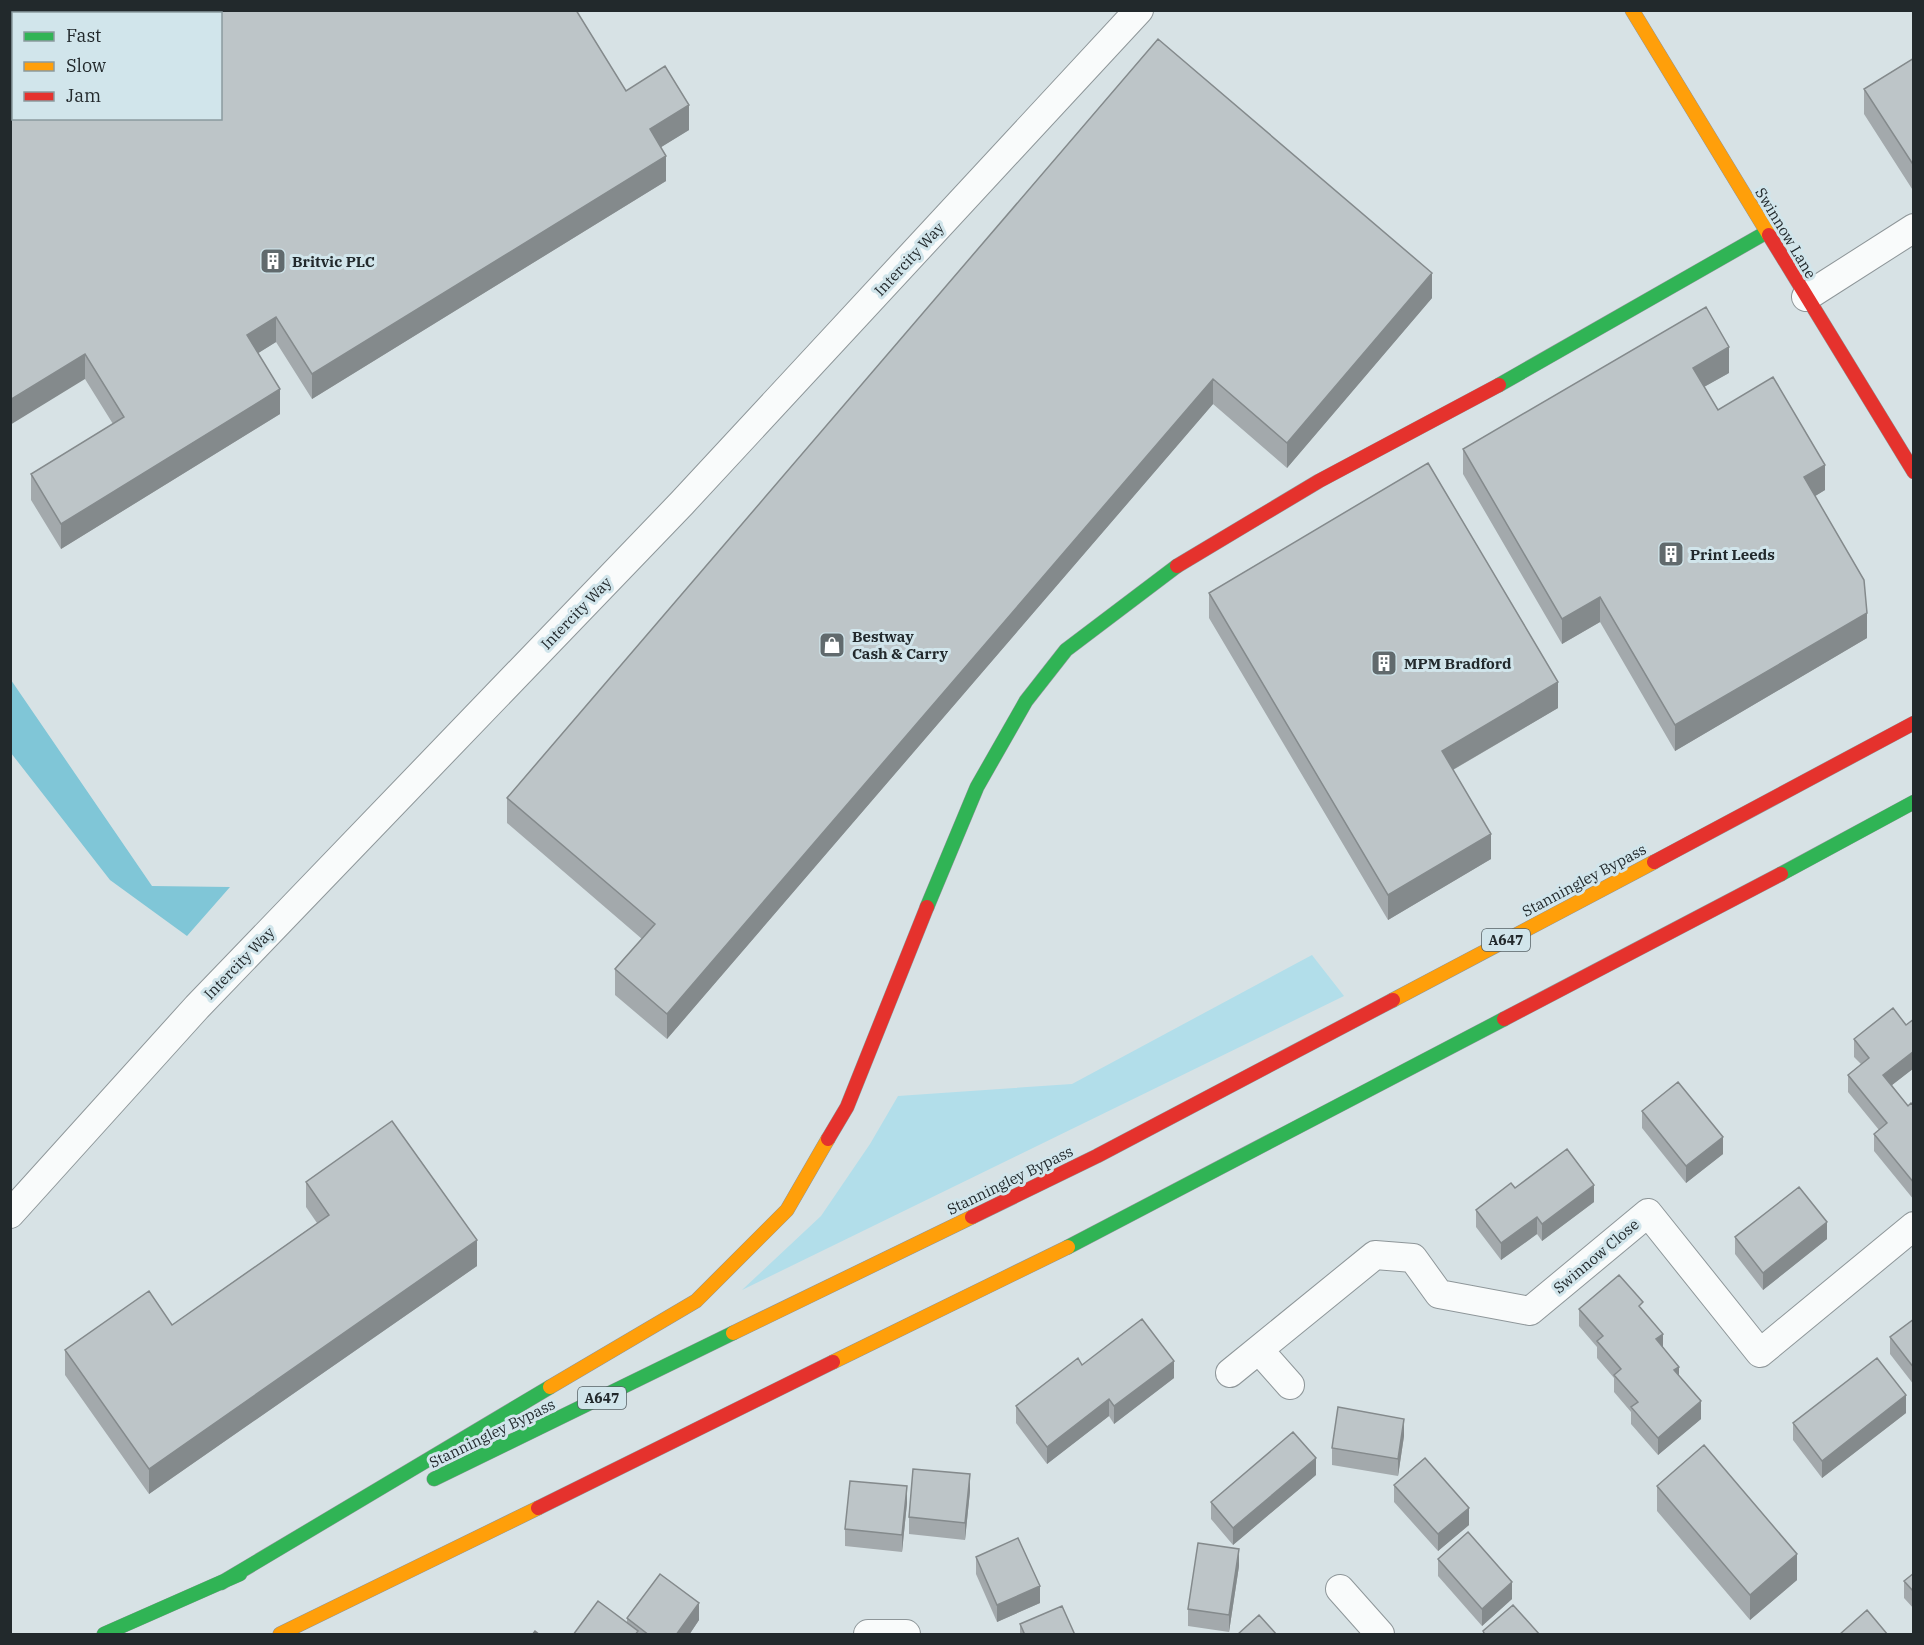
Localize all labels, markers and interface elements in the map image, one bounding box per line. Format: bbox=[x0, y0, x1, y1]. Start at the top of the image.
legend bbox=[12, 12, 222, 120]
text: Fast bbox=[66, 24, 101, 47]
text: Slow bbox=[66, 54, 106, 77]
text: Jam bbox=[66, 84, 101, 107]
street label: Swinnow Lane bbox=[1751, 184, 1821, 282]
street label: Intercity Way bbox=[870, 218, 948, 300]
building icon: Britvic PLC bbox=[258, 246, 288, 276]
place label: Britvic PLC bbox=[292, 252, 375, 271]
building icon: Print Leeds bbox=[1656, 539, 1686, 569]
place label: Print Leeds bbox=[1690, 545, 1775, 564]
street label: Intercity Way bbox=[537, 573, 615, 653]
place label: Bestway Cash & Carry bbox=[852, 627, 949, 663]
shop icon: Bestway Cash & Carry bbox=[817, 630, 847, 660]
building icon: MPM Bradford bbox=[1369, 648, 1399, 678]
place label: MPM Bradford bbox=[1404, 654, 1512, 673]
street label: Stanningley Bypass bbox=[1519, 839, 1649, 921]
street label: Intercity Way bbox=[200, 923, 278, 1003]
road number: A647 bbox=[1482, 929, 1530, 951]
street label: Stanningley Bypass bbox=[944, 1141, 1076, 1219]
street label: Swinnow Close bbox=[1549, 1215, 1643, 1297]
road number: A647 bbox=[578, 1387, 626, 1409]
street label: Stanningley Bypass bbox=[426, 1394, 558, 1472]

